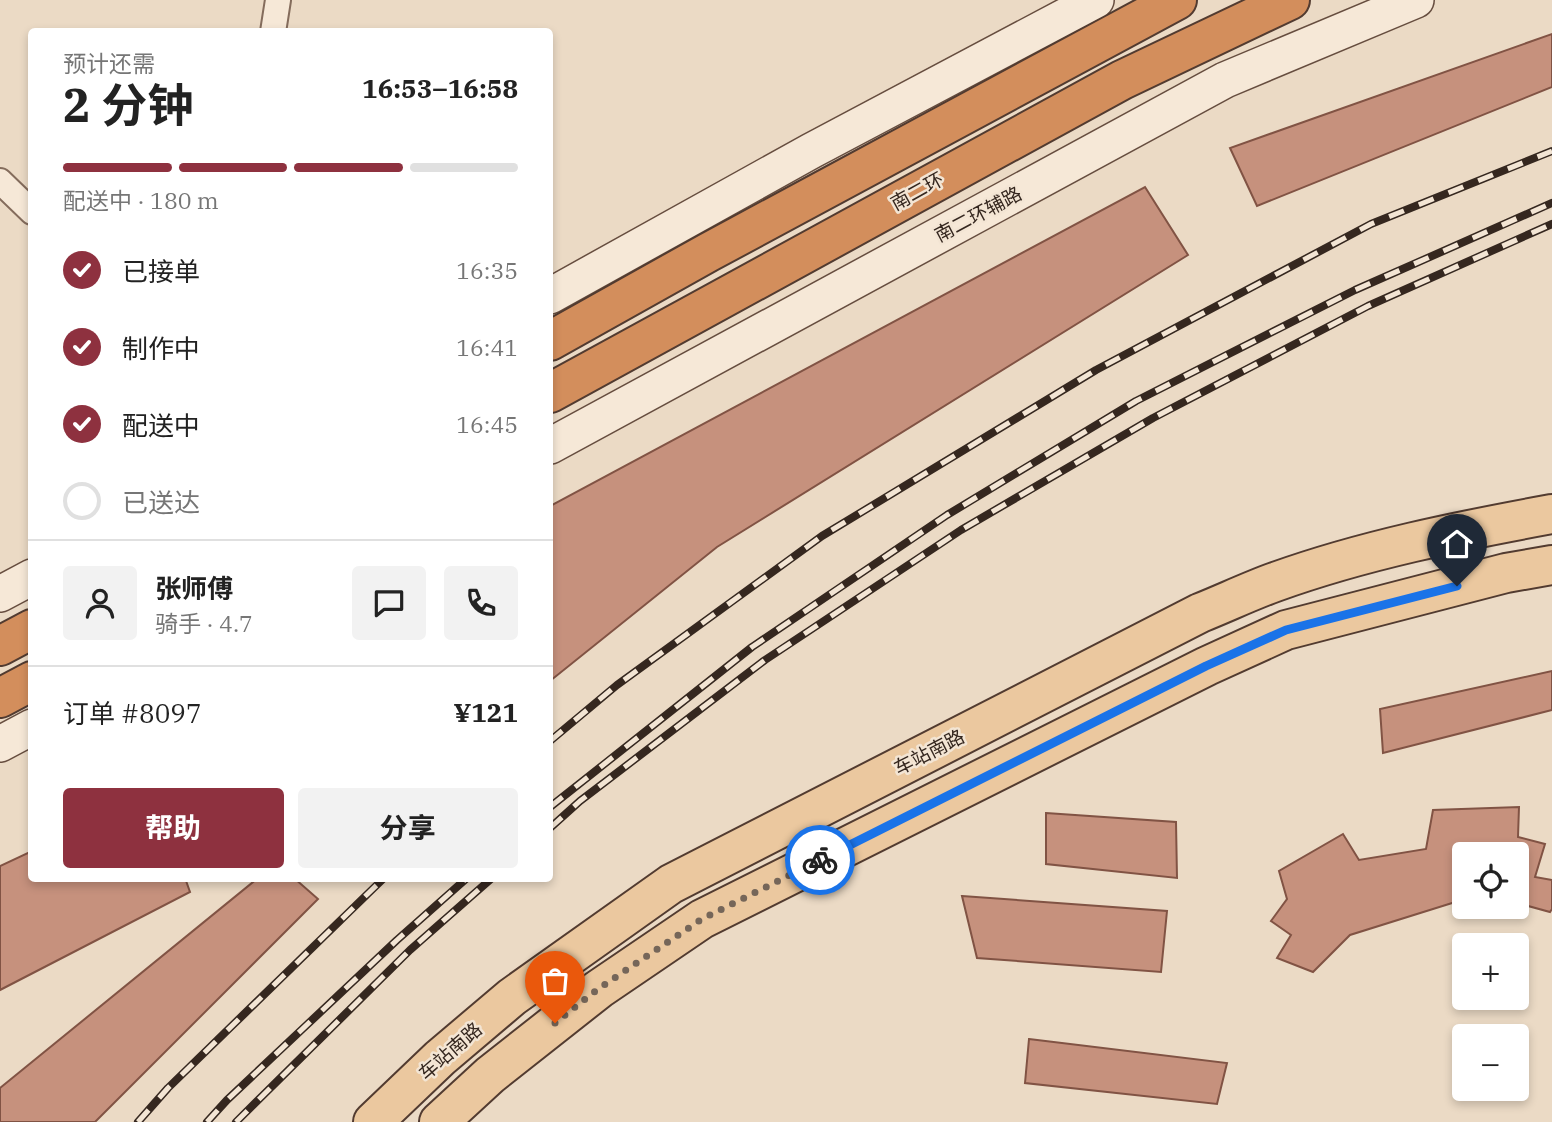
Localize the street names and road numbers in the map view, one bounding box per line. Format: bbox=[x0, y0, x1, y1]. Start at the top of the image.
street label: 南二环 bbox=[886, 167, 948, 215]
street label: 南二环辅路 bbox=[930, 181, 1026, 247]
street label: 车站南路 bbox=[890, 724, 968, 780]
street label: 车站南路 bbox=[413, 1017, 487, 1085]

